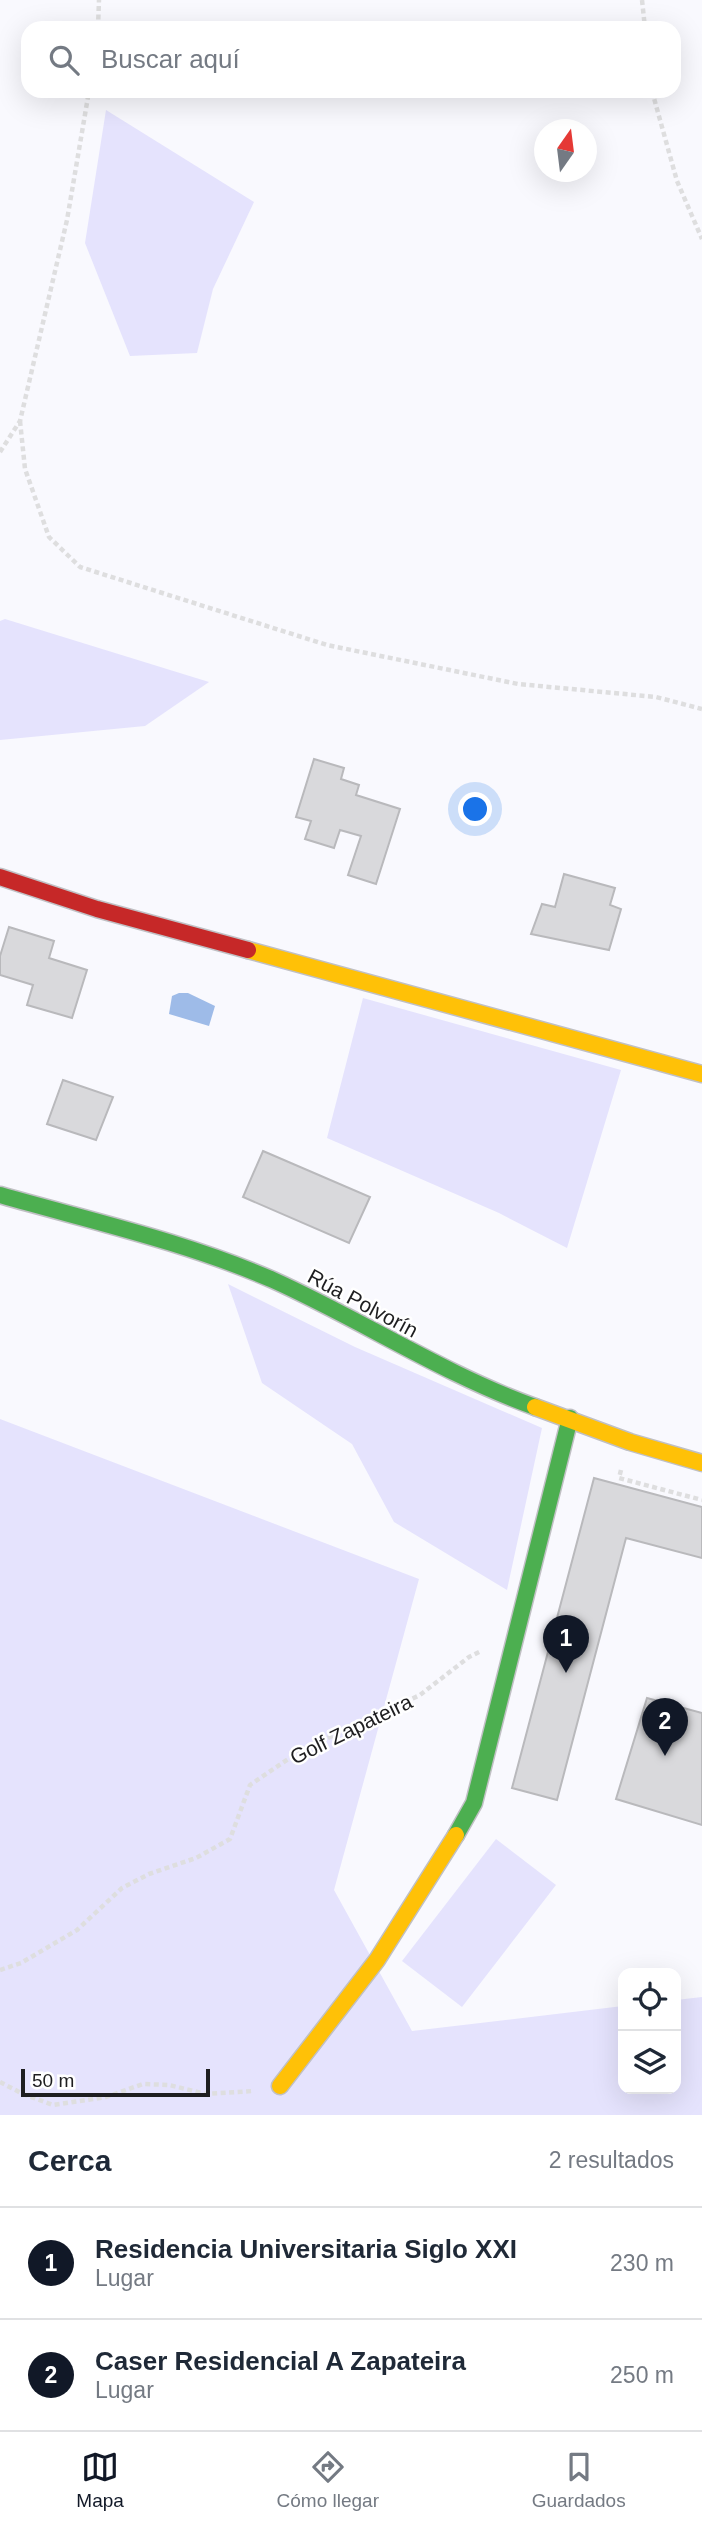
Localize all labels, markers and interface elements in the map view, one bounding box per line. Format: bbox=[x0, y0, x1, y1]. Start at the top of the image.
search box bbox=[21, 21, 681, 98]
icon: search bbox=[45, 41, 83, 79]
text: Buscar aquí bbox=[101, 44, 240, 74]
north arrow bbox=[534, 119, 597, 182]
your location bbox=[458, 792, 492, 826]
street label: Rúa Polvorín bbox=[304, 1264, 422, 1342]
pin: 1 bbox=[543, 1615, 589, 1673]
street label: Golf Zapateira bbox=[286, 1689, 416, 1769]
pin: 2 bbox=[642, 1698, 688, 1756]
map controls bbox=[618, 1968, 681, 2094]
button: locate bbox=[618, 1968, 681, 2031]
button: layers bbox=[618, 2031, 681, 2094]
scale bar bbox=[21, 2066, 210, 2098]
text: 50 m bbox=[32, 2070, 74, 2091]
text: Cerca bbox=[28, 2144, 111, 2177]
text: 2 resultados bbox=[549, 2147, 674, 2173]
text: Residencia Universitaria Siglo XXI bbox=[95, 2234, 517, 2264]
text: 1 bbox=[45, 2250, 57, 2276]
text: 230 m bbox=[610, 2250, 674, 2276]
text: Lugar bbox=[95, 2265, 154, 2291]
text: Caser Residencial A Zapateira bbox=[95, 2346, 466, 2376]
text: 2 bbox=[45, 2362, 57, 2388]
text: 250 m bbox=[610, 2362, 674, 2388]
text: Lugar bbox=[95, 2377, 154, 2403]
tab: Mapa bbox=[76, 2448, 124, 2512]
tab: Cómo llegar bbox=[277, 2448, 379, 2512]
tab: Guardados bbox=[532, 2448, 626, 2512]

